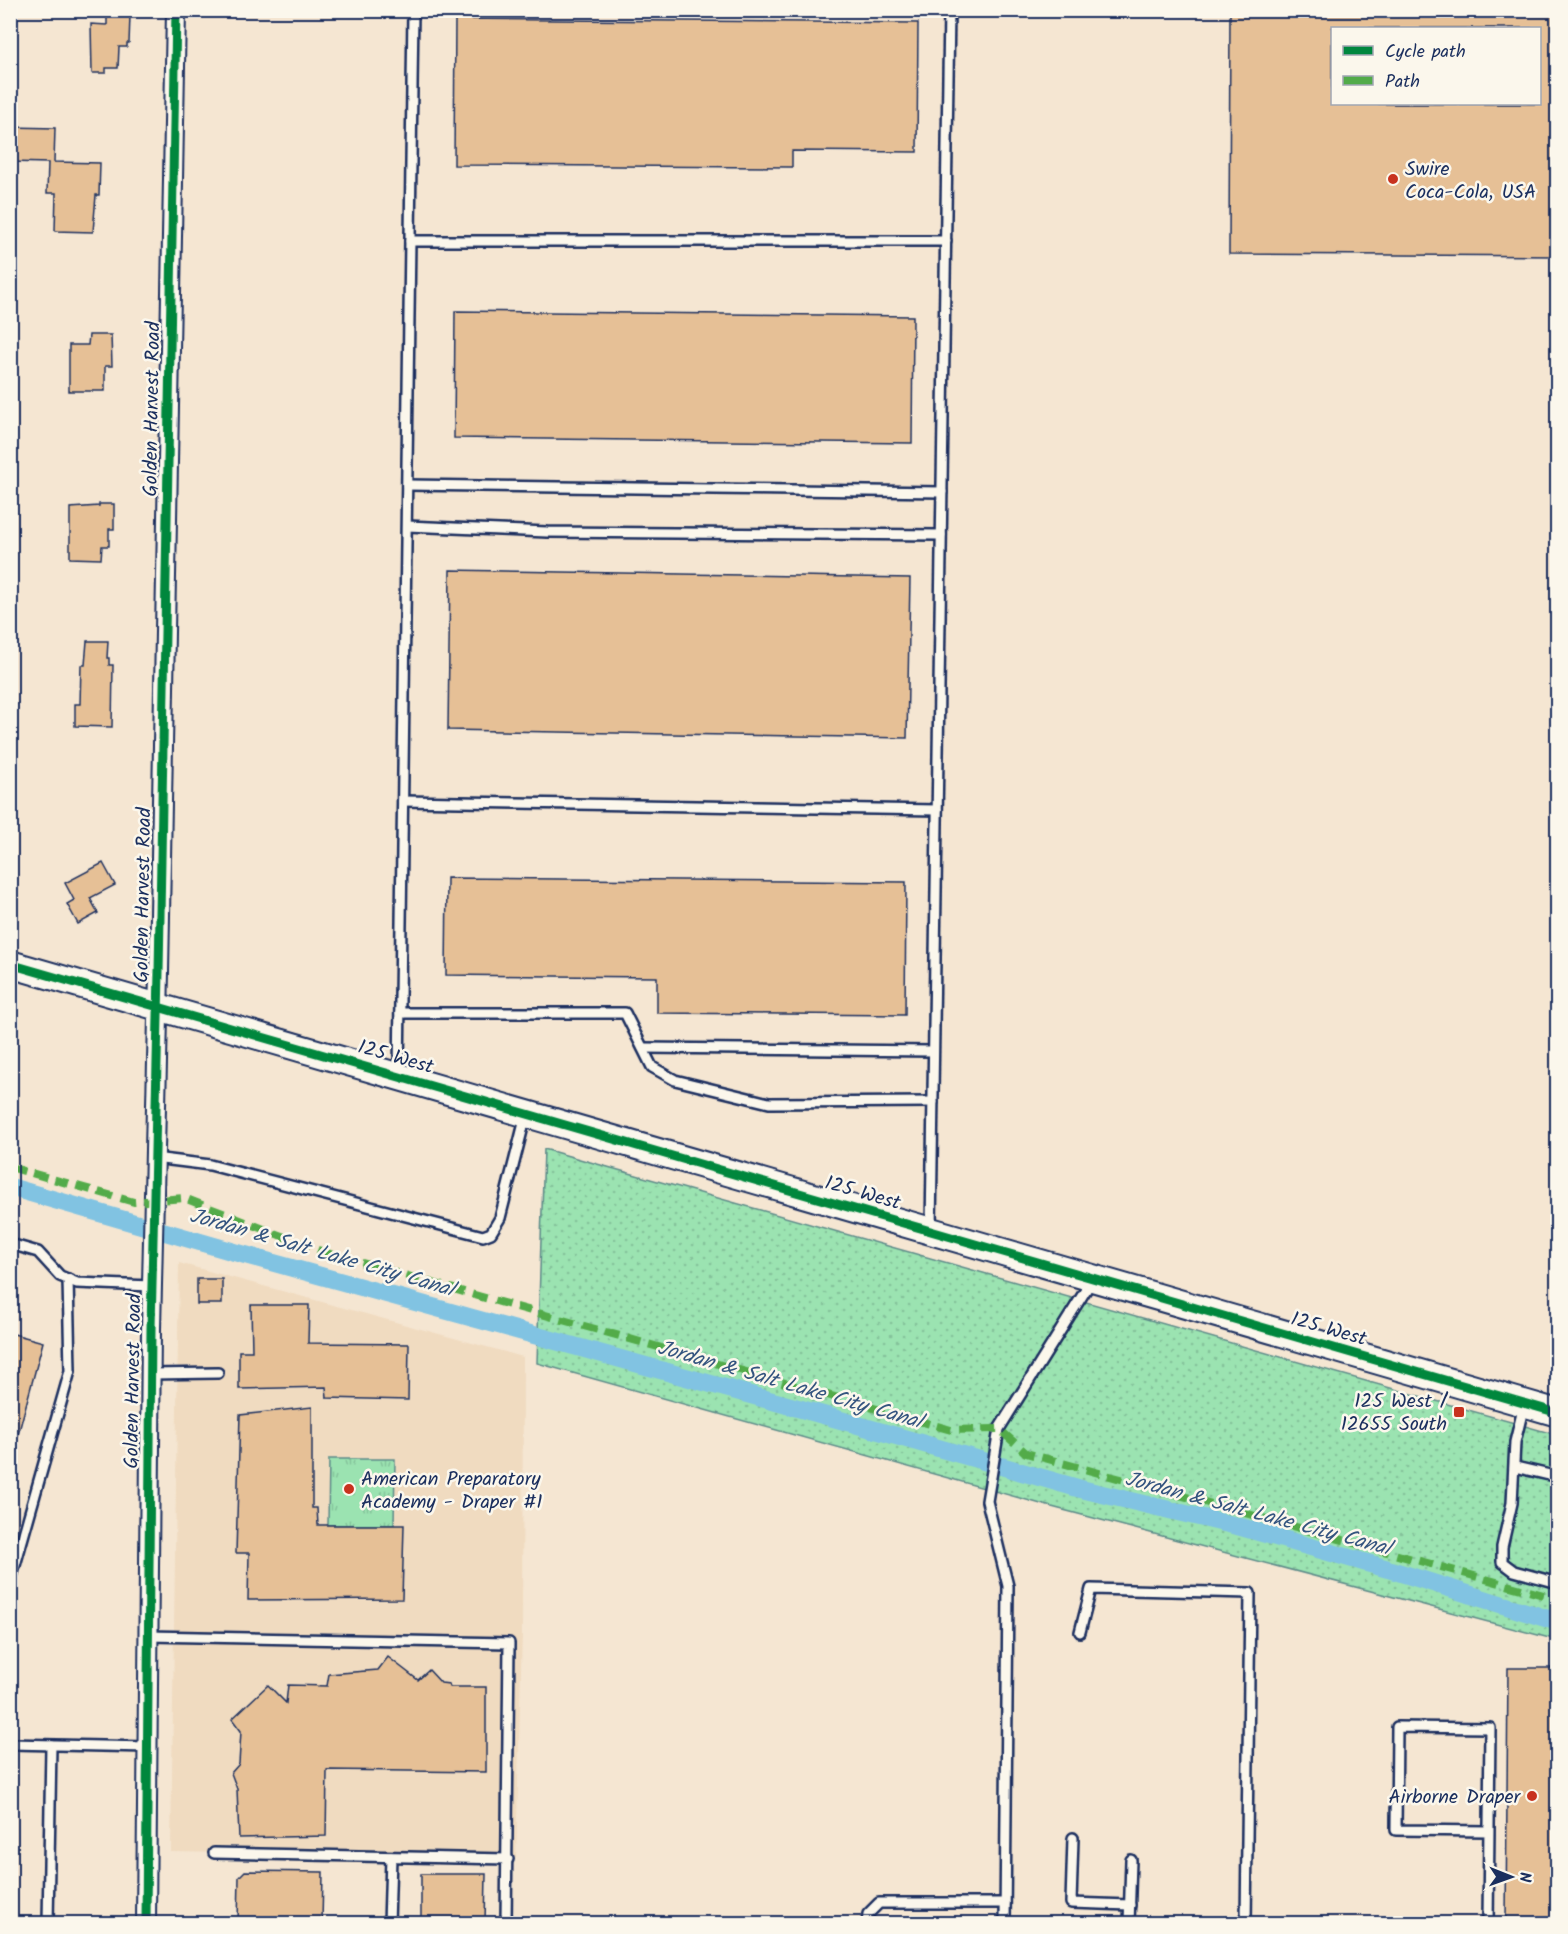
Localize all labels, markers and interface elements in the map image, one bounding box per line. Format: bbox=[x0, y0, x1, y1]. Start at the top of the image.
legend bbox=[1331, 27, 1541, 105]
text: Cycle path bbox=[1385, 38, 1466, 67]
text: Path bbox=[1385, 68, 1420, 97]
place label: Swire Coca-Cola, USA bbox=[1405, 154, 1536, 209]
marker: Swire Coca-Cola, USA bbox=[1386, 172, 1400, 186]
street label: Golden Harvest Road bbox=[135, 320, 171, 497]
street label: Golden Harvest Road bbox=[126, 806, 162, 983]
street label: 125 West bbox=[354, 1032, 437, 1084]
street label: 125 West bbox=[821, 1168, 904, 1220]
water label: Jordan & Salt Lake City Canal bbox=[185, 1200, 461, 1308]
street label: Golden Harvest Road bbox=[116, 1292, 152, 1469]
street label: 125 West bbox=[1287, 1304, 1370, 1356]
water label: Jordan & Salt Lake City Canal bbox=[653, 1332, 929, 1440]
place label: 125 West / 12655 South bbox=[1341, 1386, 1449, 1441]
marker: 125 West / 12655 South bbox=[1452, 1405, 1466, 1419]
water label: Jordan & Salt Lake City Canal bbox=[1121, 1463, 1398, 1567]
place label: American Preparatory Academy - Draper #1 bbox=[361, 1464, 542, 1519]
marker: American Preparatory Academy - Draper #1 bbox=[342, 1482, 356, 1496]
place label: Airborne Draper bbox=[1389, 1782, 1521, 1814]
marker: Airborne Draper bbox=[1525, 1789, 1539, 1803]
north arrow bbox=[1481, 1847, 1541, 1907]
text: N bbox=[1512, 1872, 1537, 1883]

